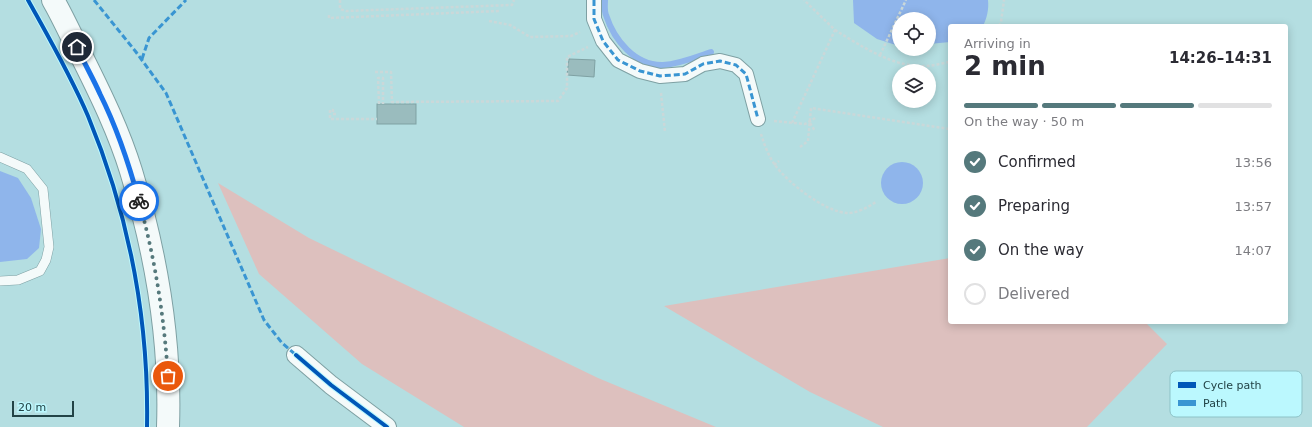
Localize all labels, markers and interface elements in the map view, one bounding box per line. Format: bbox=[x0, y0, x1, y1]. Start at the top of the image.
map controls bbox=[892, 12, 936, 108]
button: locate bbox=[892, 12, 936, 56]
pin bbox=[60, 30, 94, 64]
icon: home bbox=[66, 36, 88, 58]
text: Arriving in bbox=[964, 36, 1031, 51]
text: 14:26–14:31 bbox=[1169, 49, 1272, 67]
text: 2 min bbox=[964, 51, 1046, 81]
button: layers bbox=[892, 64, 936, 108]
text: On the way · 50 m bbox=[964, 114, 1084, 129]
icon: check bbox=[964, 151, 986, 173]
text: Confirmed bbox=[998, 153, 1076, 171]
text: 13:56 bbox=[1235, 155, 1272, 170]
courier bbox=[119, 181, 159, 221]
icon: bike bbox=[128, 190, 150, 212]
icon: check bbox=[964, 195, 986, 217]
text: Preparing bbox=[998, 197, 1070, 215]
text: 13:57 bbox=[1235, 199, 1272, 214]
icon: check bbox=[964, 239, 986, 261]
text: On the way bbox=[998, 241, 1084, 259]
text: 14:07 bbox=[1235, 243, 1272, 258]
text: Delivered bbox=[998, 285, 1070, 303]
pin bbox=[151, 359, 185, 393]
icon: bag bbox=[157, 365, 179, 387]
legend bbox=[1170, 371, 1302, 417]
text: Cycle path bbox=[1203, 379, 1262, 392]
text: Path bbox=[1203, 397, 1227, 410]
scale bar bbox=[12, 399, 74, 418]
text: 20 m bbox=[18, 401, 46, 414]

